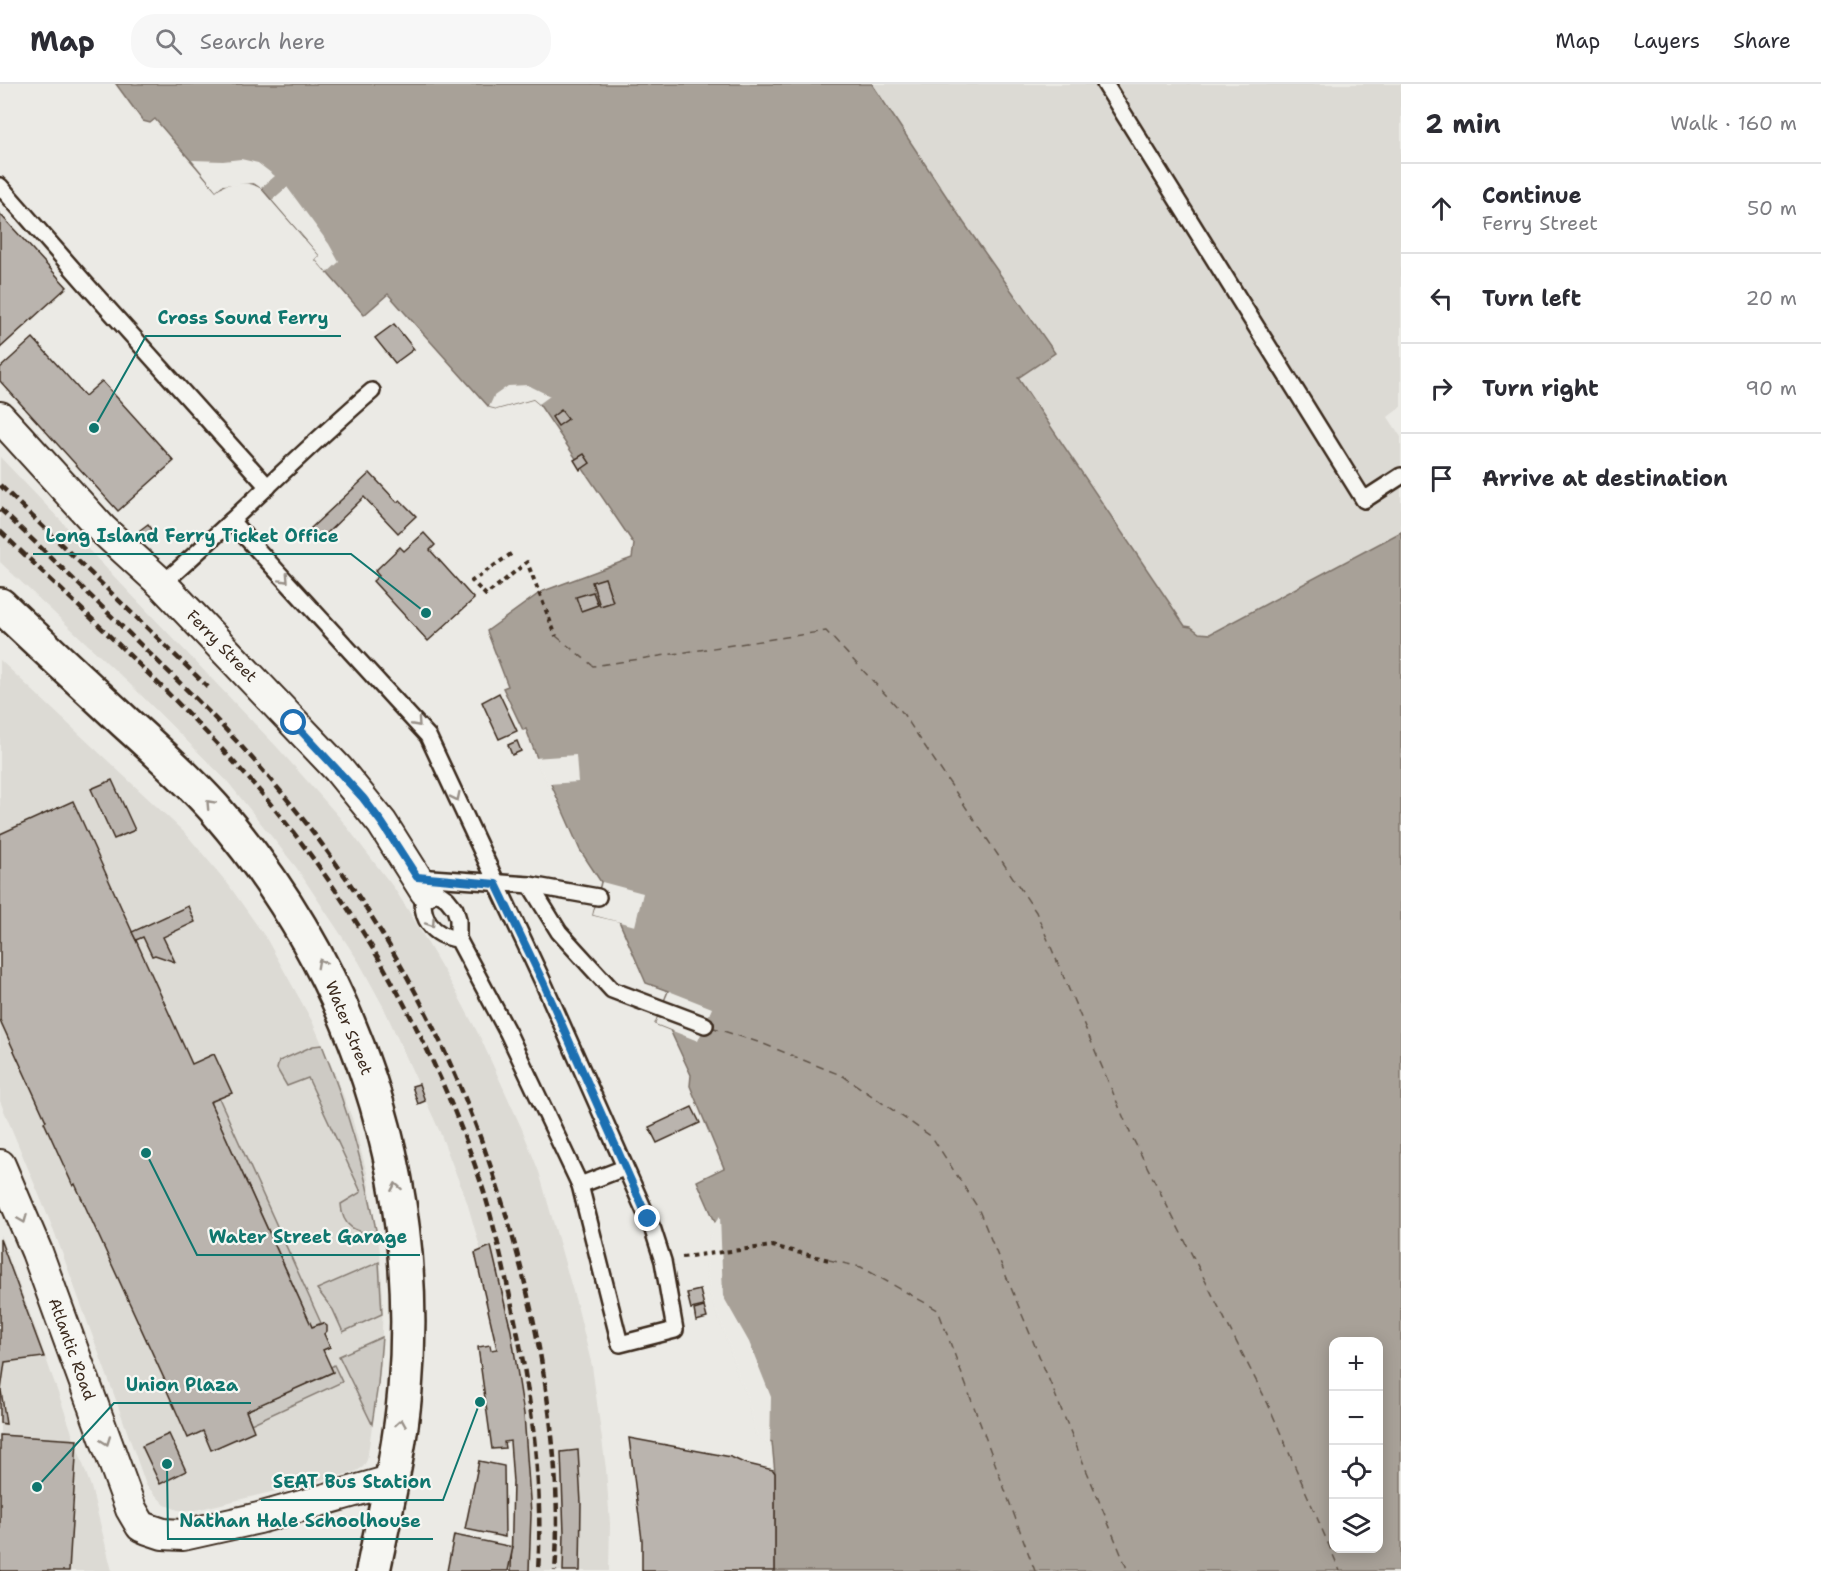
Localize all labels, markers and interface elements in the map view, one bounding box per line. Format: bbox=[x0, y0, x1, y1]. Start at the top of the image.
search box bbox=[131, 14, 551, 68]
text: Map bbox=[30, 22, 95, 60]
icon: search bbox=[152, 25, 185, 58]
text: Search here bbox=[200, 27, 325, 56]
text: Map bbox=[1555, 27, 1600, 55]
text: Layers bbox=[1633, 27, 1700, 55]
text: Share bbox=[1733, 27, 1791, 55]
text: 2 min bbox=[1425, 106, 1501, 141]
text: Walk · 160 m bbox=[1670, 110, 1797, 136]
text: Continue bbox=[1482, 181, 1582, 210]
icon: ahead bbox=[1425, 192, 1458, 225]
text: 50 m bbox=[1747, 195, 1797, 221]
text: Ferry Street bbox=[1482, 210, 1598, 236]
icon: left bbox=[1425, 282, 1458, 315]
text: Turn left bbox=[1482, 284, 1581, 313]
text: 20 m bbox=[1746, 285, 1797, 311]
callout: Cross Sound Ferry bbox=[146, 300, 341, 336]
text: Cross Sound Ferry bbox=[157, 306, 329, 330]
icon: right bbox=[1425, 372, 1458, 405]
text: Turn right bbox=[1482, 374, 1599, 403]
text: 90 m bbox=[1745, 375, 1797, 401]
icon: arrive bbox=[1425, 462, 1458, 495]
text: Arrive at destination bbox=[1482, 464, 1728, 493]
callout: Long Island Ferry Ticket Office bbox=[33, 518, 351, 554]
text: Long Island Ferry Ticket Office bbox=[45, 524, 339, 548]
one-way arrow bbox=[278, 572, 289, 583]
street label: Ferry Street bbox=[182, 605, 262, 687]
route start bbox=[280, 709, 306, 735]
one-way arrow bbox=[410, 716, 421, 726]
one-way arrow bbox=[449, 790, 461, 801]
one-way arrow bbox=[206, 800, 217, 811]
one-way arrow bbox=[423, 916, 434, 927]
one-way arrow bbox=[317, 959, 328, 970]
street label: Water Street bbox=[321, 978, 377, 1078]
one-way arrow bbox=[390, 1182, 403, 1192]
route end bbox=[634, 1205, 660, 1231]
one-way arrow bbox=[16, 1213, 28, 1224]
callout: Water Street Garage bbox=[197, 1219, 420, 1255]
text: Water Street Garage bbox=[209, 1225, 408, 1249]
street label: Atlantic Road bbox=[44, 1295, 100, 1403]
map controls bbox=[1329, 1337, 1383, 1553]
button: + bbox=[1329, 1337, 1383, 1391]
callout: Union Plaza bbox=[114, 1367, 251, 1403]
text: Union Plaza bbox=[126, 1373, 239, 1397]
button: − bbox=[1329, 1391, 1383, 1445]
one-way arrow bbox=[394, 1419, 407, 1429]
one-way arrow bbox=[98, 1435, 111, 1446]
button: locate bbox=[1329, 1445, 1383, 1499]
callout: SEAT Bus Station bbox=[261, 1464, 443, 1500]
text: SEAT Bus Station bbox=[273, 1470, 431, 1494]
button: layers bbox=[1329, 1499, 1383, 1553]
callout: Nathan Hale Schoolhouse bbox=[168, 1503, 433, 1539]
text: Nathan Hale Schoolhouse bbox=[179, 1509, 421, 1533]

